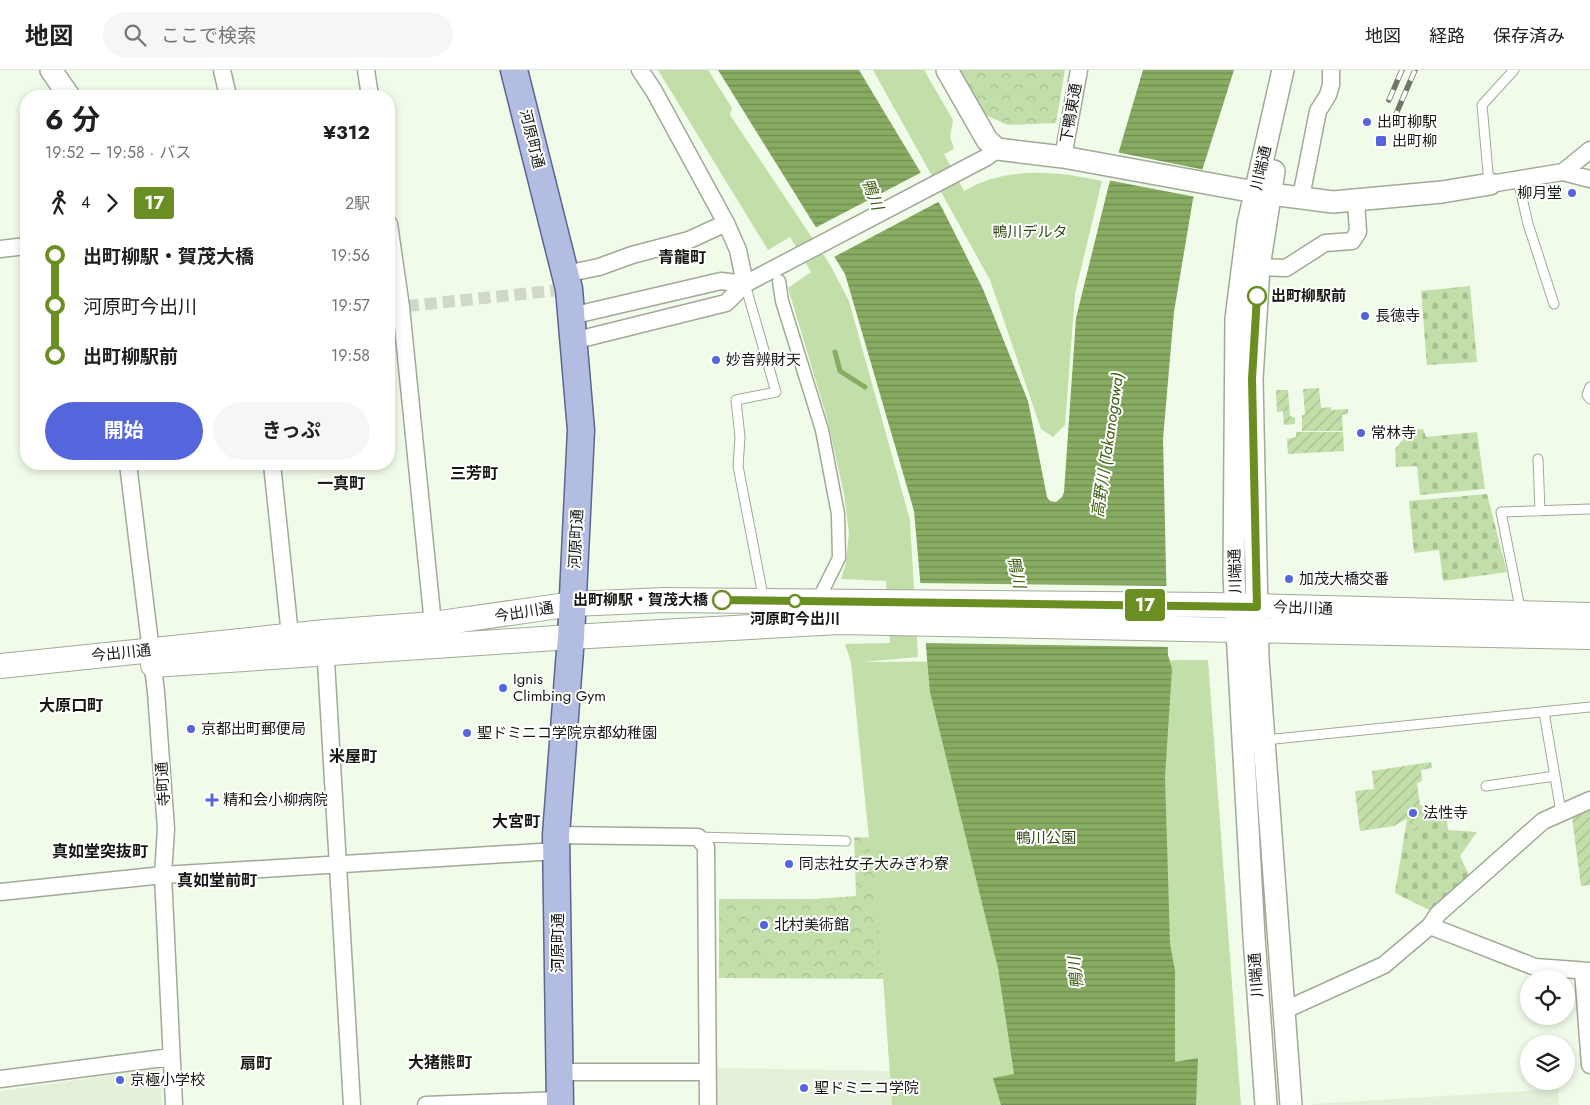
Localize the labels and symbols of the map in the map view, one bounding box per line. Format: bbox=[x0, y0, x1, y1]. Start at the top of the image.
street label: 下鴨東通 bbox=[1055, 82, 1087, 144]
street label: 河原町通 bbox=[514, 107, 550, 171]
place label: 出町柳駅 bbox=[1377, 111, 1437, 133]
marker: 出町柳駅 bbox=[1361, 116, 1373, 128]
place label: 出町柳 bbox=[1392, 130, 1437, 152]
marker: 出町柳 bbox=[1374, 134, 1388, 148]
street label: 川端通 bbox=[1245, 144, 1277, 192]
water label: 鴨川 bbox=[856, 175, 890, 215]
place label: 柳月堂 bbox=[1517, 182, 1562, 204]
marker: 柳月堂 bbox=[1566, 187, 1578, 199]
park label: 鴨川デルタ bbox=[992, 221, 1068, 243]
district label: 青龍町 bbox=[658, 246, 706, 269]
place label: 出町柳駅前 bbox=[1271, 285, 1346, 307]
marker: 出町柳駅前 bbox=[1247, 286, 1267, 306]
place label: 長徳寺 bbox=[1375, 305, 1420, 327]
marker: 長徳寺 bbox=[1359, 310, 1371, 322]
place label: 妙音辨財天 bbox=[726, 349, 801, 371]
marker: 妙音辨財天 bbox=[710, 354, 722, 366]
water label: 高野川 (Takanogawa) bbox=[1086, 371, 1129, 519]
place label: 常林寺 bbox=[1371, 422, 1416, 444]
marker: 常林寺 bbox=[1355, 427, 1367, 439]
district label: 三芳町 bbox=[450, 462, 498, 485]
district label: 一真町 bbox=[317, 472, 365, 495]
street label: 河原町通 bbox=[563, 508, 589, 570]
street label: 川端通 bbox=[1224, 548, 1246, 594]
water label: 鴨川 bbox=[1002, 554, 1032, 592]
place label: 加茂大橋交番 bbox=[1299, 568, 1389, 590]
marker: 加茂大橋交番 bbox=[1283, 573, 1295, 585]
place label: 出町柳駅・賀茂大橋 bbox=[573, 589, 709, 611]
line badge: 17 bbox=[1122, 589, 1168, 621]
marker: 出町柳駅・賀茂大橋 bbox=[712, 590, 732, 610]
marker: 河原町今出川 bbox=[788, 594, 802, 608]
street label: 今出川通 bbox=[493, 596, 555, 628]
street label: 今出川通 bbox=[1273, 596, 1333, 620]
place label: 河原町今出川 bbox=[750, 608, 840, 630]
street label: 今出川通 bbox=[90, 639, 152, 667]
place label: Ignis Climbing Gym bbox=[513, 668, 606, 707]
marker: Ignis Climbing Gym bbox=[497, 682, 509, 694]
district label: 大原口町 bbox=[39, 694, 103, 717]
place label: 京都出町郵便局 bbox=[201, 718, 306, 740]
place label: 聖ドミニコ学院京都幼稚園 bbox=[477, 722, 657, 744]
marker: 京都出町郵便局 bbox=[185, 723, 197, 735]
marker: 聖ドミニコ学院京都幼稚園 bbox=[461, 727, 473, 739]
district label: 米屋町 bbox=[329, 745, 377, 768]
street label: 寺町通 bbox=[150, 761, 176, 807]
place label: 精和会小柳病院 bbox=[223, 789, 328, 811]
marker: 精和会小柳病院 bbox=[205, 793, 219, 807]
place label: 法性寺 bbox=[1423, 802, 1468, 824]
marker: 法性寺 bbox=[1407, 807, 1419, 819]
district label: 大宮町 bbox=[492, 810, 540, 833]
park label: 鴨川公園 bbox=[1016, 827, 1076, 849]
district label: 真如堂突抜町 bbox=[52, 840, 148, 863]
place label: 同志社女子大みぎわ寮 bbox=[799, 853, 949, 875]
marker: 同志社女子大みぎわ寮 bbox=[783, 858, 795, 870]
district label: 真如堂前町 bbox=[177, 869, 257, 892]
street label: 河原町通 bbox=[547, 913, 569, 973]
place label: 北村美術館 bbox=[774, 914, 849, 936]
marker: 北村美術館 bbox=[758, 919, 770, 931]
street label: 川端通 bbox=[1243, 952, 1269, 998]
water label: 鴨川 bbox=[1062, 954, 1089, 990]
district label: 大猪熊町 bbox=[408, 1051, 472, 1074]
district label: 扇町 bbox=[240, 1052, 272, 1075]
place label: 京極小学校 bbox=[130, 1069, 205, 1091]
marker: 京極小学校 bbox=[114, 1074, 126, 1086]
place label: 聖ドミニコ学院 bbox=[814, 1077, 919, 1099]
marker: 聖ドミニコ学院 bbox=[798, 1082, 810, 1094]

